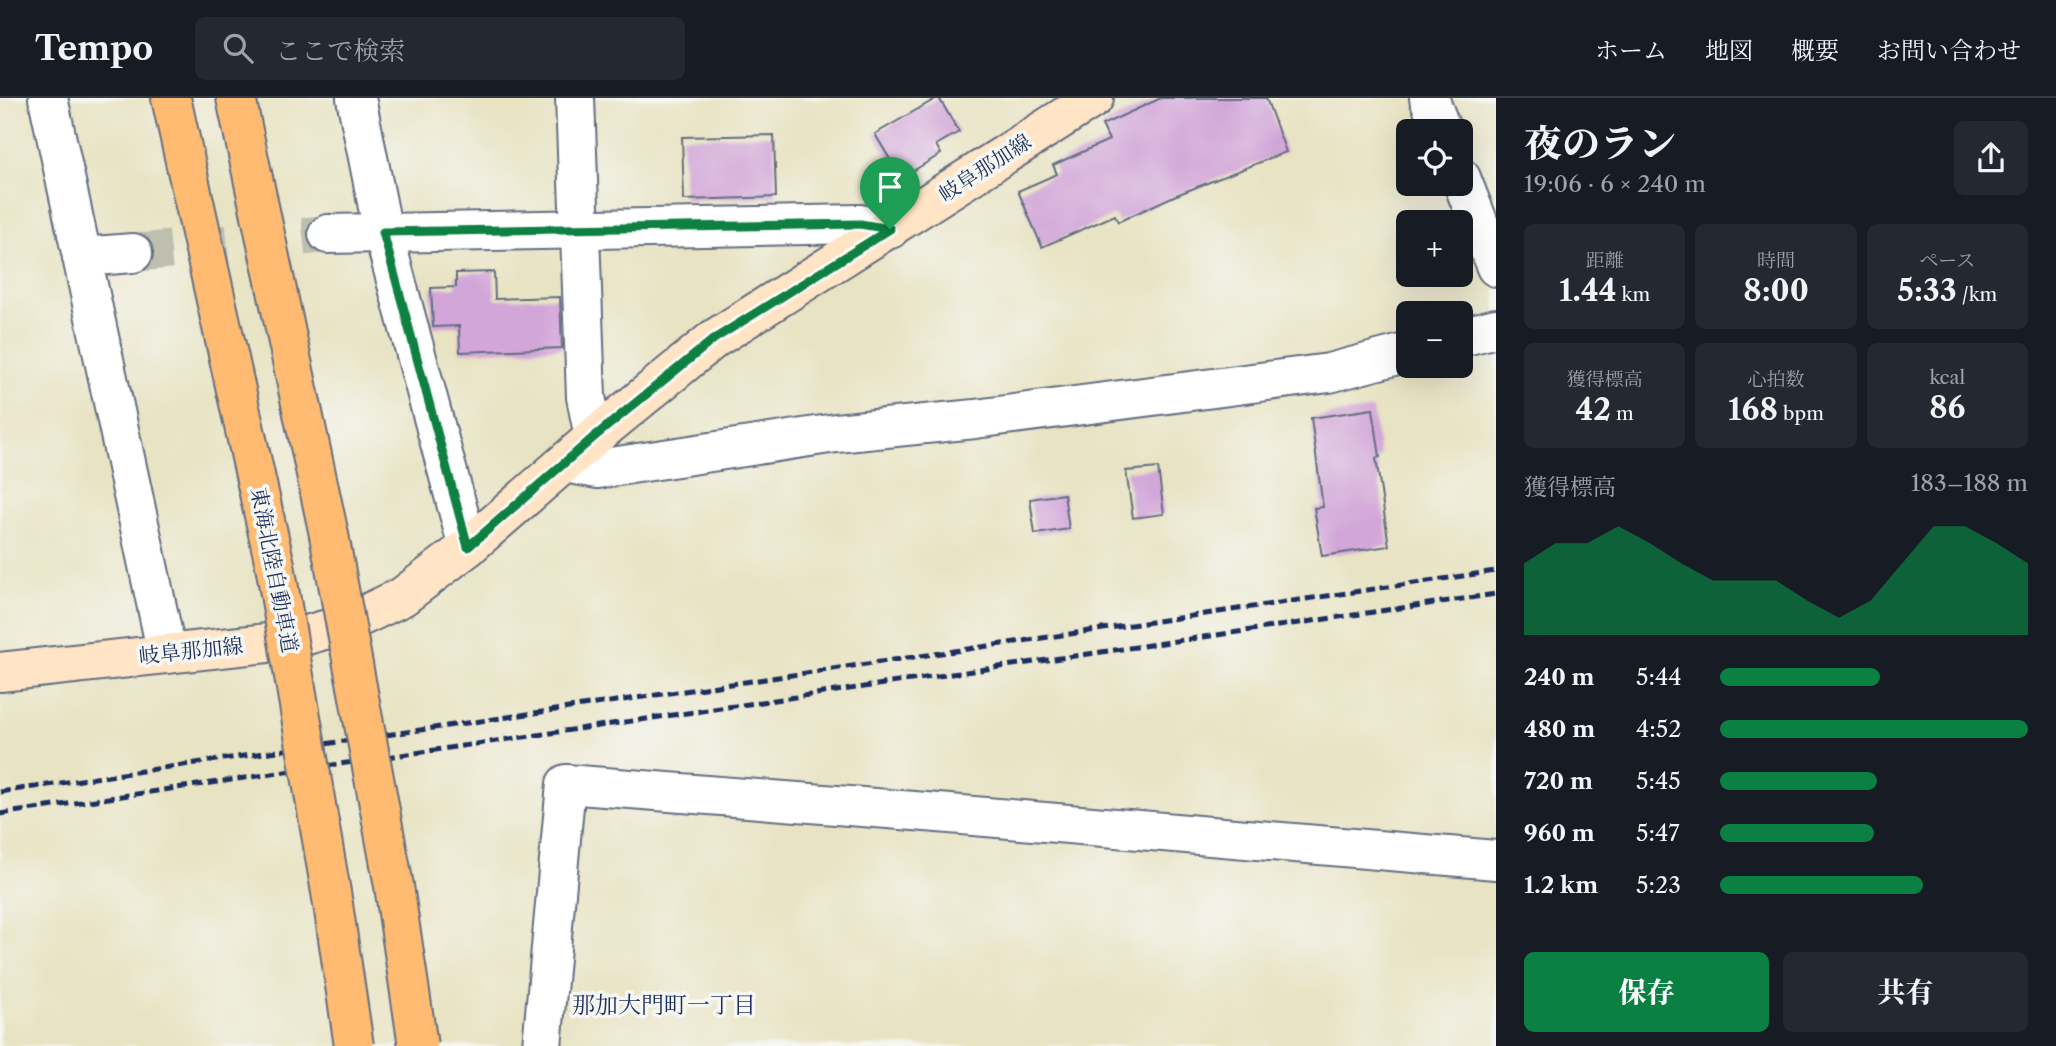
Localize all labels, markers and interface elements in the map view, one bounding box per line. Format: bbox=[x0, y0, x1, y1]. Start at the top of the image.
search box bbox=[195, 17, 685, 80]
text: Tempo bbox=[35, 28, 153, 69]
icon: search bbox=[219, 29, 257, 67]
text: ここで検索 bbox=[275, 35, 405, 67]
text: ホーム bbox=[1595, 36, 1667, 65]
text: 地図 bbox=[1705, 36, 1753, 65]
text: 概要 bbox=[1791, 36, 1839, 65]
text: お問い合わせ bbox=[1877, 36, 2021, 65]
map controls bbox=[1396, 119, 1473, 378]
button: locate bbox=[1396, 119, 1473, 196]
text: 夜のラン bbox=[1524, 120, 1676, 167]
button: share bbox=[1954, 121, 2028, 195]
street label: 岐阜那加線 bbox=[934, 129, 1036, 207]
pin bbox=[860, 157, 920, 229]
icon: arrive bbox=[871, 168, 909, 206]
text: 19:06 · 6 × 240 m bbox=[1524, 170, 1706, 198]
button: + bbox=[1396, 210, 1473, 287]
text: 距離 bbox=[1586, 249, 1624, 272]
text: 時間 bbox=[1757, 249, 1795, 272]
text: ペース bbox=[1919, 249, 1975, 272]
text: 1.44 bbox=[1559, 272, 1616, 309]
text: 8:00 bbox=[1743, 272, 1809, 309]
text: 5:33 bbox=[1897, 272, 1957, 309]
text: km bbox=[1616, 283, 1650, 306]
text: /km bbox=[1957, 283, 1997, 306]
button: − bbox=[1396, 301, 1473, 378]
text: kcal bbox=[1929, 366, 1965, 389]
text: 獲得標高 bbox=[1567, 368, 1643, 391]
text: 心拍数 bbox=[1747, 368, 1805, 391]
text: 86 bbox=[1929, 389, 1966, 426]
text: 42 bbox=[1576, 391, 1611, 428]
text: 168 bbox=[1728, 391, 1778, 428]
text: m bbox=[1611, 402, 1634, 425]
text: bpm bbox=[1778, 402, 1824, 425]
text: 183–188 m bbox=[1911, 469, 2028, 497]
text: 獲得標高 bbox=[1524, 473, 1616, 501]
street label: 東海北陸自動車道 bbox=[246, 485, 303, 655]
street label: 岐阜那加線 bbox=[137, 633, 244, 668]
text: 240 m bbox=[1524, 663, 1595, 691]
text: 5:44 bbox=[1636, 663, 1682, 691]
text: 480 m bbox=[1524, 715, 1595, 743]
text: 4:52 bbox=[1636, 715, 1681, 743]
text: 720 m bbox=[1524, 767, 1593, 795]
text: 5:45 bbox=[1636, 767, 1681, 795]
text: 960 m bbox=[1524, 819, 1595, 847]
text: 5:47 bbox=[1636, 819, 1680, 847]
text: 1.2 km bbox=[1524, 871, 1598, 899]
text: 5:23 bbox=[1636, 871, 1681, 899]
button: 保存 bbox=[1524, 952, 1769, 1032]
button: 共有 bbox=[1783, 952, 2028, 1032]
district label: 那加大門町一丁目 bbox=[572, 991, 756, 1019]

